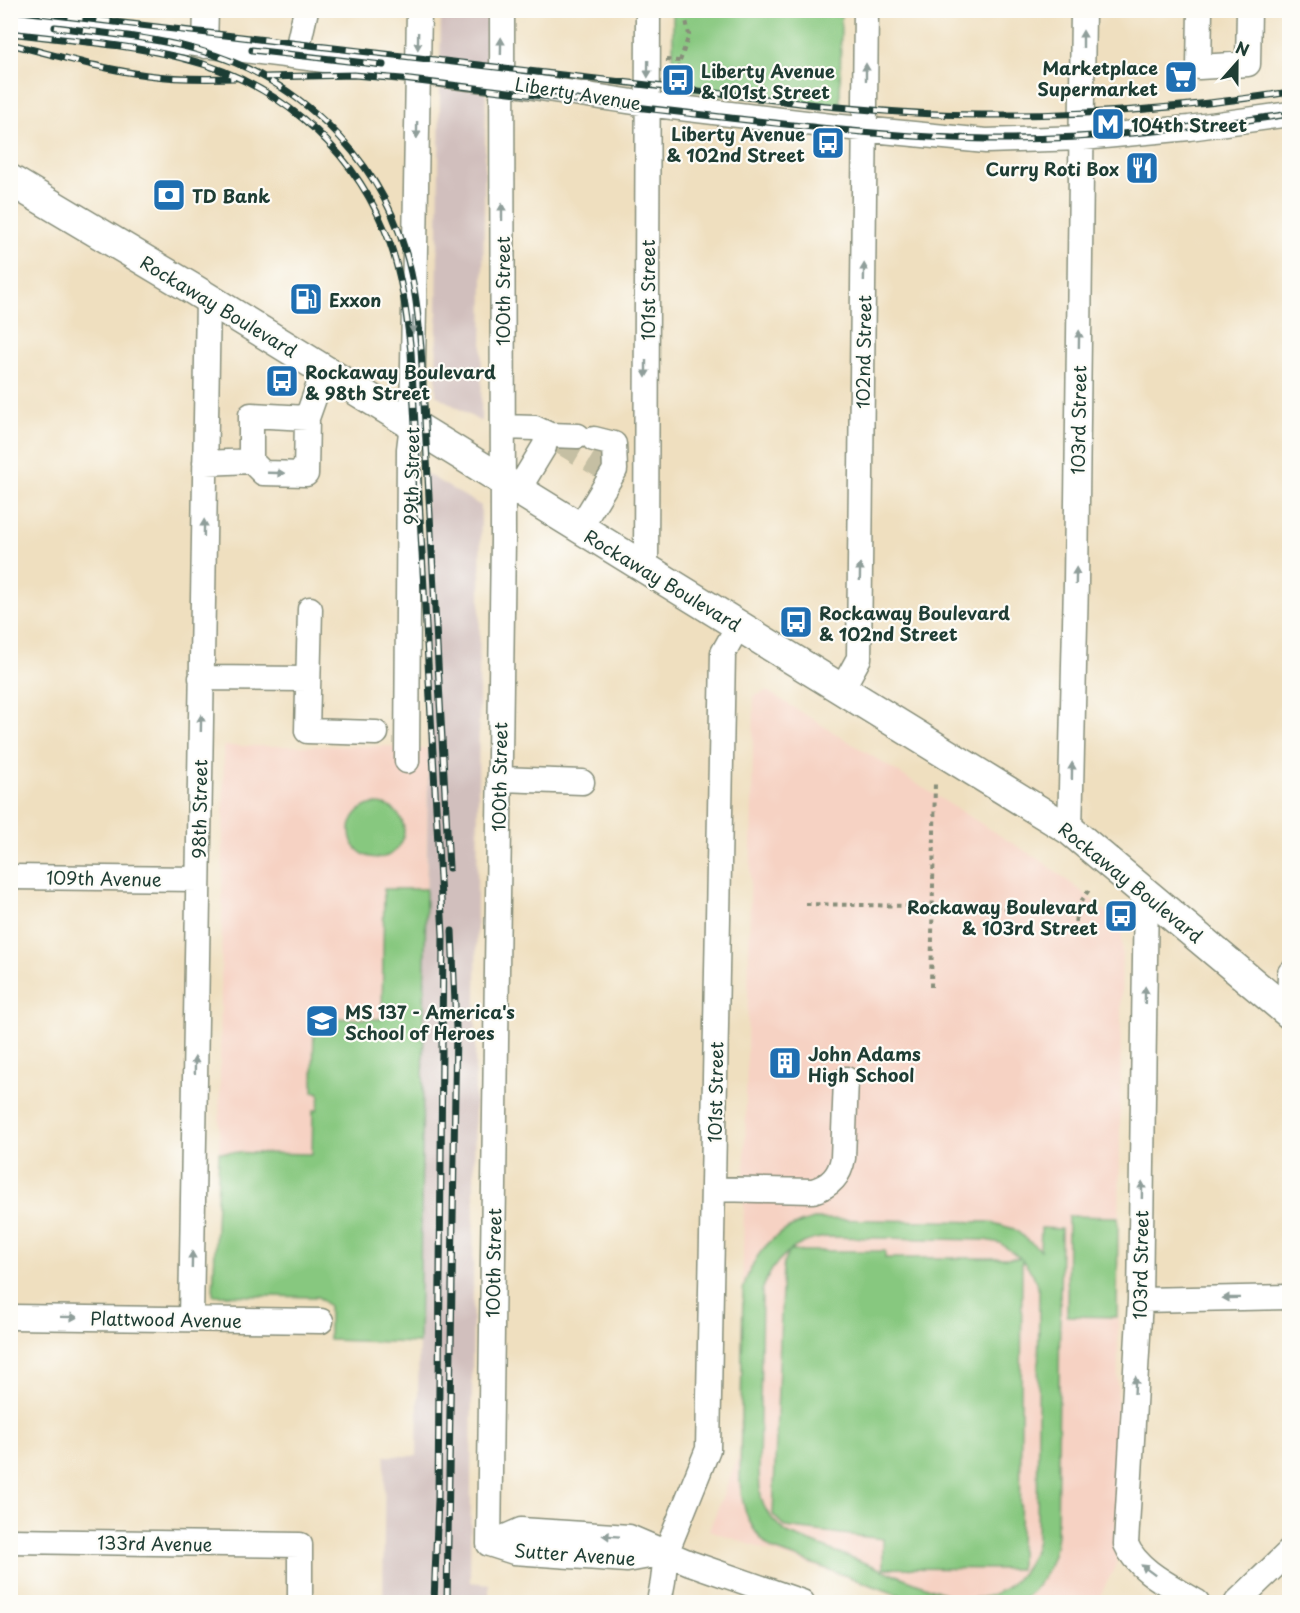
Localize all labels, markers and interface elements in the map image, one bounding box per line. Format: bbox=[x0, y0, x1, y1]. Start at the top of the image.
one-way arrow bbox=[1078, 30, 1088, 49]
one-way arrow bbox=[414, 32, 423, 51]
north arrow bbox=[1207, 33, 1267, 93]
text: N bbox=[1233, 35, 1253, 62]
one-way arrow bbox=[496, 37, 506, 56]
place label: Marketplace Supermarket bbox=[1037, 54, 1158, 102]
place label: Liberty Avenue & 101st Street bbox=[701, 57, 835, 105]
one-way arrow bbox=[643, 59, 653, 78]
supermarket icon: Marketplace Supermarket bbox=[1163, 59, 1199, 95]
bus stop icon: Liberty Avenue & 101st Street bbox=[660, 62, 696, 98]
one-way arrow bbox=[861, 63, 871, 82]
street label: Liberty Avenue bbox=[513, 70, 643, 116]
metro station icon: 104th Street bbox=[1090, 106, 1126, 142]
place label: 104th Street bbox=[1131, 111, 1247, 138]
place label: Liberty Avenue & 102nd Street bbox=[666, 120, 805, 168]
one-way arrow bbox=[412, 121, 422, 140]
bus stop icon: Liberty Avenue & 102nd Street bbox=[810, 125, 846, 161]
restaurant icon: Curry Roti Box bbox=[1124, 150, 1160, 186]
place label: Curry Roti Box bbox=[986, 155, 1119, 182]
bank icon: TD Bank bbox=[151, 177, 187, 213]
place label: TD Bank bbox=[192, 182, 270, 209]
one-way arrow bbox=[497, 203, 507, 222]
street label: 100th Street bbox=[489, 236, 516, 346]
street label: 101st Street bbox=[634, 239, 661, 341]
street label: Rockaway Boulevard bbox=[135, 248, 303, 364]
one-way arrow bbox=[859, 262, 868, 281]
fuel station icon: Exxon bbox=[288, 281, 324, 317]
place label: Exxon bbox=[329, 286, 381, 313]
street label: 102nd Street bbox=[849, 295, 877, 409]
one-way arrow bbox=[408, 316, 418, 335]
one-way arrow bbox=[1075, 330, 1084, 349]
place label: Rockaway Boulevard & 98th Street bbox=[305, 358, 496, 406]
one-way arrow bbox=[641, 359, 651, 378]
bus stop icon: Rockaway Boulevard & 98th Street bbox=[264, 363, 300, 399]
street label: 103rd Street bbox=[1064, 365, 1092, 475]
street label: 99th Street bbox=[397, 427, 425, 525]
one-way arrow bbox=[267, 469, 286, 478]
one-way arrow bbox=[199, 519, 209, 538]
street label: Rockaway Boulevard bbox=[579, 522, 747, 638]
one-way arrow bbox=[855, 562, 865, 581]
one-way arrow bbox=[1071, 567, 1081, 586]
place label: Rockaway Boulevard & 102nd Street bbox=[819, 599, 1010, 647]
bus stop icon: Rockaway Boulevard & 102nd Street bbox=[778, 604, 814, 640]
one-way arrow bbox=[196, 714, 205, 733]
street label: 100th Street bbox=[485, 722, 513, 832]
street label: 98th Street bbox=[185, 759, 213, 859]
one-way arrow bbox=[1067, 762, 1076, 781]
street label: Rockaway Boulevard bbox=[1053, 815, 1209, 949]
street label: 109th Avenue bbox=[46, 863, 162, 893]
place label: Rockaway Boulevard & 103rd Street bbox=[907, 893, 1098, 941]
bus stop icon: Rockaway Boulevard & 103rd Street bbox=[1103, 898, 1139, 934]
one-way arrow bbox=[1140, 985, 1150, 1004]
place label: MS 137 - America's School of Heroes bbox=[345, 998, 515, 1046]
school or university icon: MS 137 - America's School of Heroes bbox=[304, 1003, 340, 1039]
place label: John Adams High School bbox=[808, 1040, 921, 1088]
street label: 101st Street bbox=[701, 1041, 729, 1143]
building icon: John Adams High School bbox=[767, 1045, 803, 1081]
one-way arrow bbox=[190, 1056, 200, 1075]
one-way arrow bbox=[1137, 1180, 1147, 1199]
street label: 100th Street bbox=[479, 1208, 507, 1318]
street label: 103rd Street bbox=[1126, 1210, 1154, 1320]
one-way arrow bbox=[187, 1251, 197, 1270]
one-way arrow bbox=[1222, 1293, 1241, 1303]
street label: Plattwood Avenue bbox=[90, 1304, 242, 1334]
one-way arrow bbox=[59, 1312, 78, 1322]
one-way arrow bbox=[1131, 1375, 1140, 1394]
street label: 133rd Avenue bbox=[97, 1528, 213, 1558]
one-way arrow bbox=[601, 1531, 620, 1540]
street label: Sutter Avenue bbox=[513, 1536, 637, 1572]
one-way arrow bbox=[1140, 1564, 1156, 1576]

